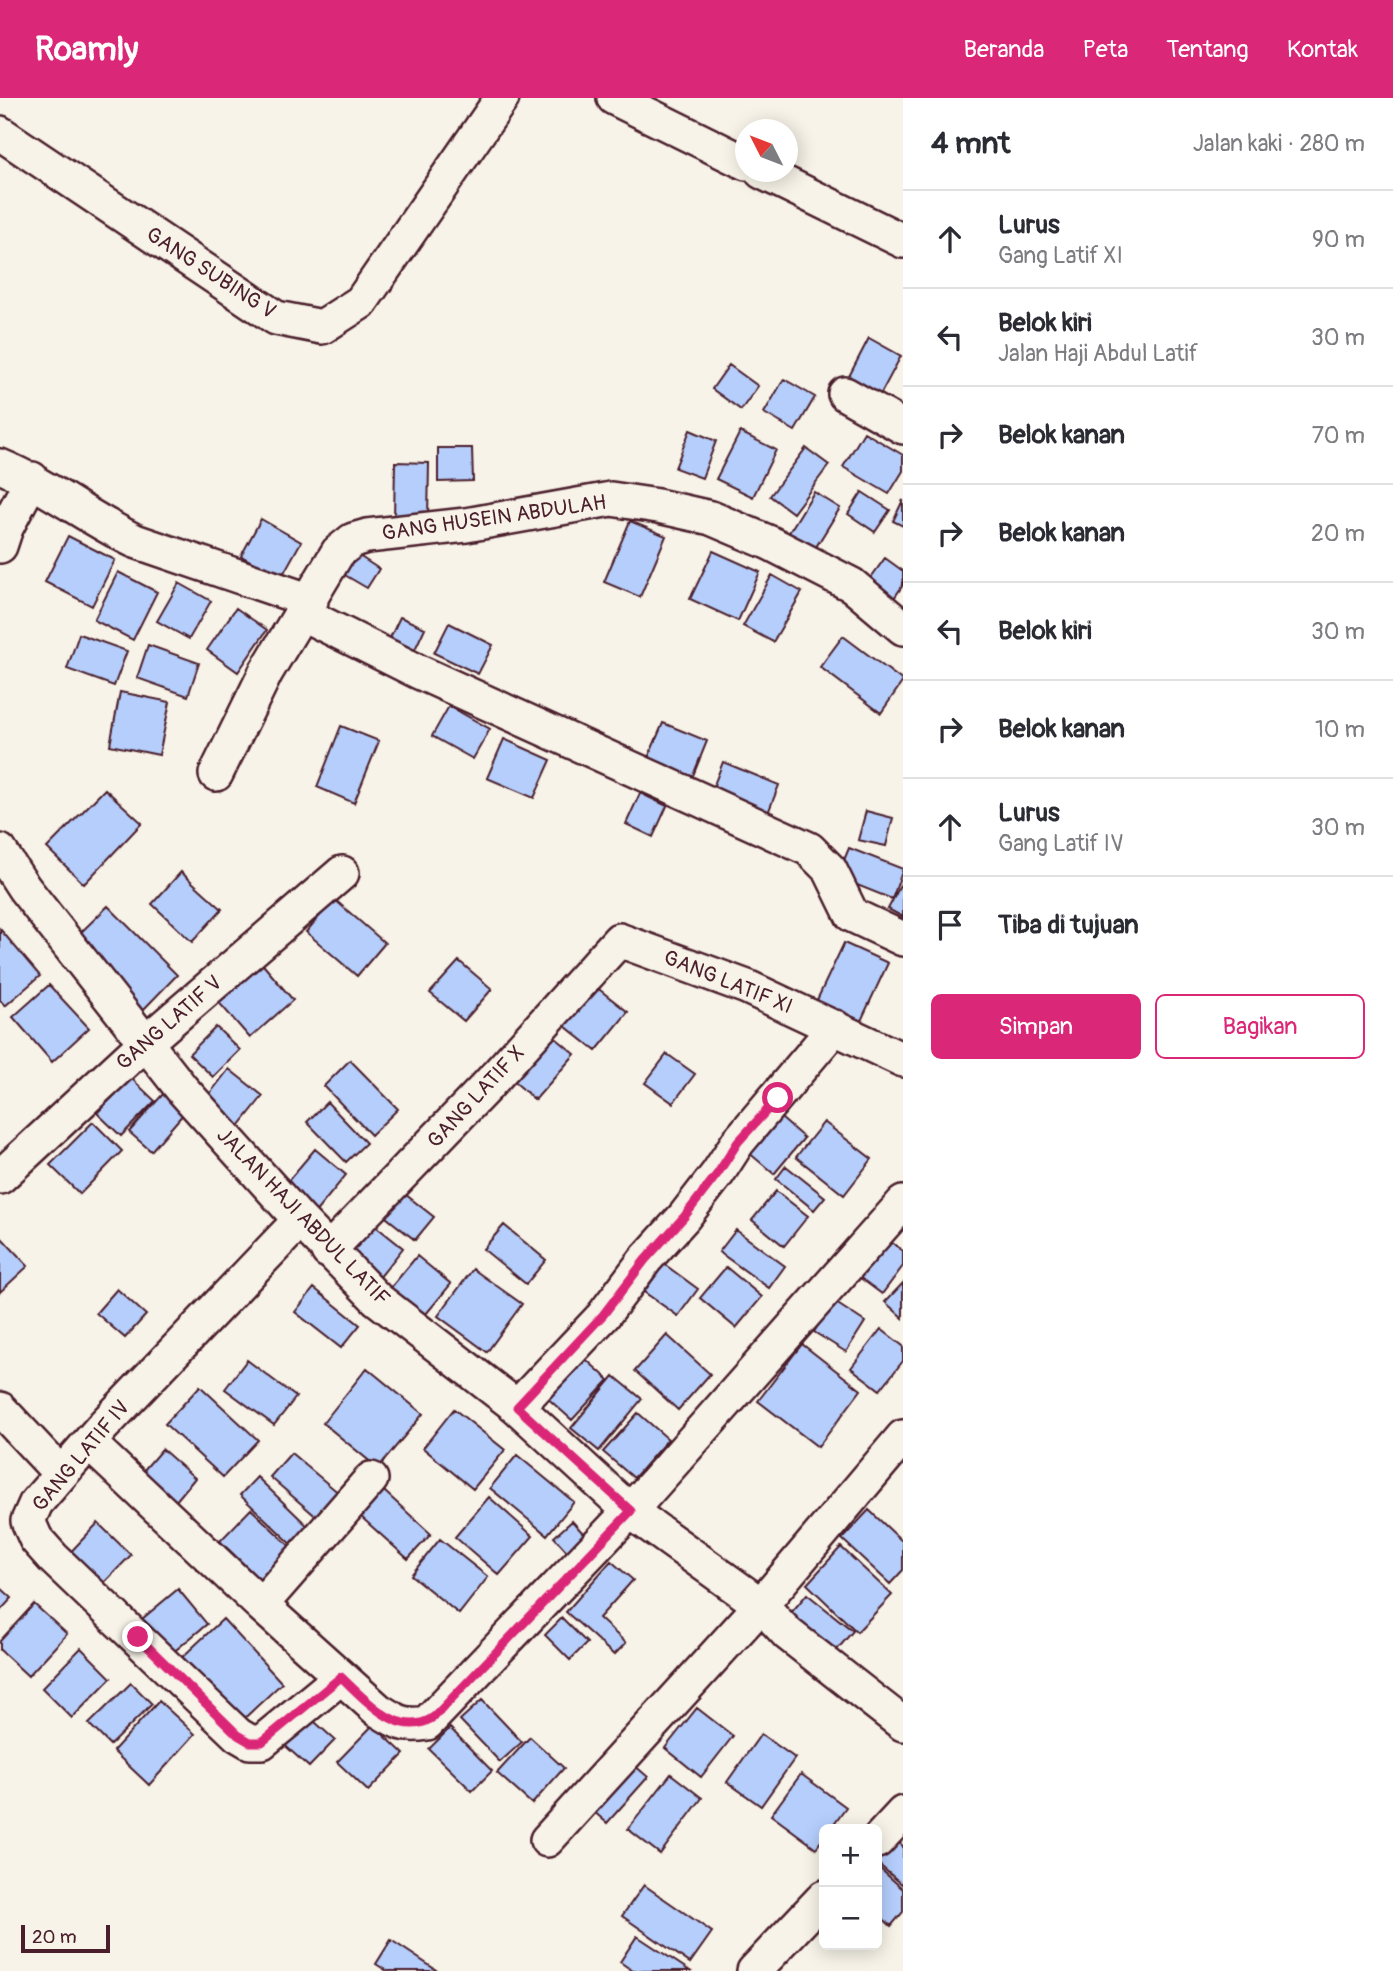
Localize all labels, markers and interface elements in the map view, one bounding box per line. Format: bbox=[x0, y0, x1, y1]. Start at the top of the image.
text: Roamly bbox=[35, 29, 138, 70]
text: Beranda bbox=[963, 35, 1044, 64]
text: Peta bbox=[1082, 35, 1128, 64]
text: Tentang bbox=[1166, 35, 1249, 64]
text: Kontak bbox=[1287, 35, 1358, 64]
north arrow bbox=[735, 119, 798, 182]
text: 4 mnt bbox=[931, 125, 1010, 162]
text: Jalan kaki · 280 m bbox=[1193, 129, 1365, 158]
text: Lurus bbox=[998, 209, 1060, 241]
icon: ahead bbox=[931, 220, 969, 258]
street label: GANG SUBING V bbox=[141, 221, 281, 325]
text: 90 m bbox=[1312, 225, 1365, 254]
text: Gang Latif XI bbox=[998, 241, 1123, 270]
text: Belok kiri bbox=[998, 307, 1092, 339]
icon: left bbox=[931, 318, 969, 356]
text: 30 m bbox=[1311, 323, 1365, 352]
text: Jalan Haji Abdul Latif bbox=[998, 339, 1198, 368]
icon: right bbox=[931, 416, 969, 454]
text: Belok kanan bbox=[998, 419, 1125, 451]
text: 70 m bbox=[1312, 421, 1365, 450]
street label: GANG HUSEIN ABDULAH bbox=[380, 489, 608, 547]
icon: right bbox=[931, 514, 969, 552]
text: Belok kanan bbox=[998, 517, 1125, 549]
text: 20 m bbox=[1311, 519, 1365, 548]
icon: left bbox=[931, 612, 969, 650]
text: Belok kiri bbox=[998, 615, 1092, 647]
text: 30 m bbox=[1311, 617, 1365, 646]
icon: right bbox=[931, 710, 969, 748]
text: Belok kanan bbox=[998, 713, 1125, 745]
text: 10 m bbox=[1315, 715, 1365, 744]
text: Lurus bbox=[998, 797, 1060, 829]
icon: ahead bbox=[931, 808, 969, 846]
text: 30 m bbox=[1311, 813, 1365, 842]
text: Gang Latif IV bbox=[998, 829, 1124, 858]
icon: arrive bbox=[931, 906, 969, 944]
text: Tiba di tujuan bbox=[998, 909, 1139, 941]
street label: GANG LATIF XI bbox=[660, 944, 796, 1020]
street label: GANG LATIF V bbox=[111, 970, 227, 1076]
button: Simpan bbox=[931, 994, 1141, 1059]
button: Bagikan bbox=[1155, 994, 1365, 1059]
street label: GANG LATIF X bbox=[422, 1040, 530, 1154]
route start bbox=[762, 1082, 793, 1113]
street label: JALAN HAJI ABDUL LATIF bbox=[211, 1122, 395, 1312]
street label: GANG LATIF IV bbox=[27, 1395, 135, 1517]
route end bbox=[122, 1621, 153, 1652]
map controls bbox=[819, 1824, 882, 1950]
button: + bbox=[819, 1824, 882, 1887]
button: − bbox=[819, 1887, 882, 1950]
scale bar bbox=[21, 1922, 110, 1954]
text: 20 m bbox=[32, 1925, 77, 1949]

